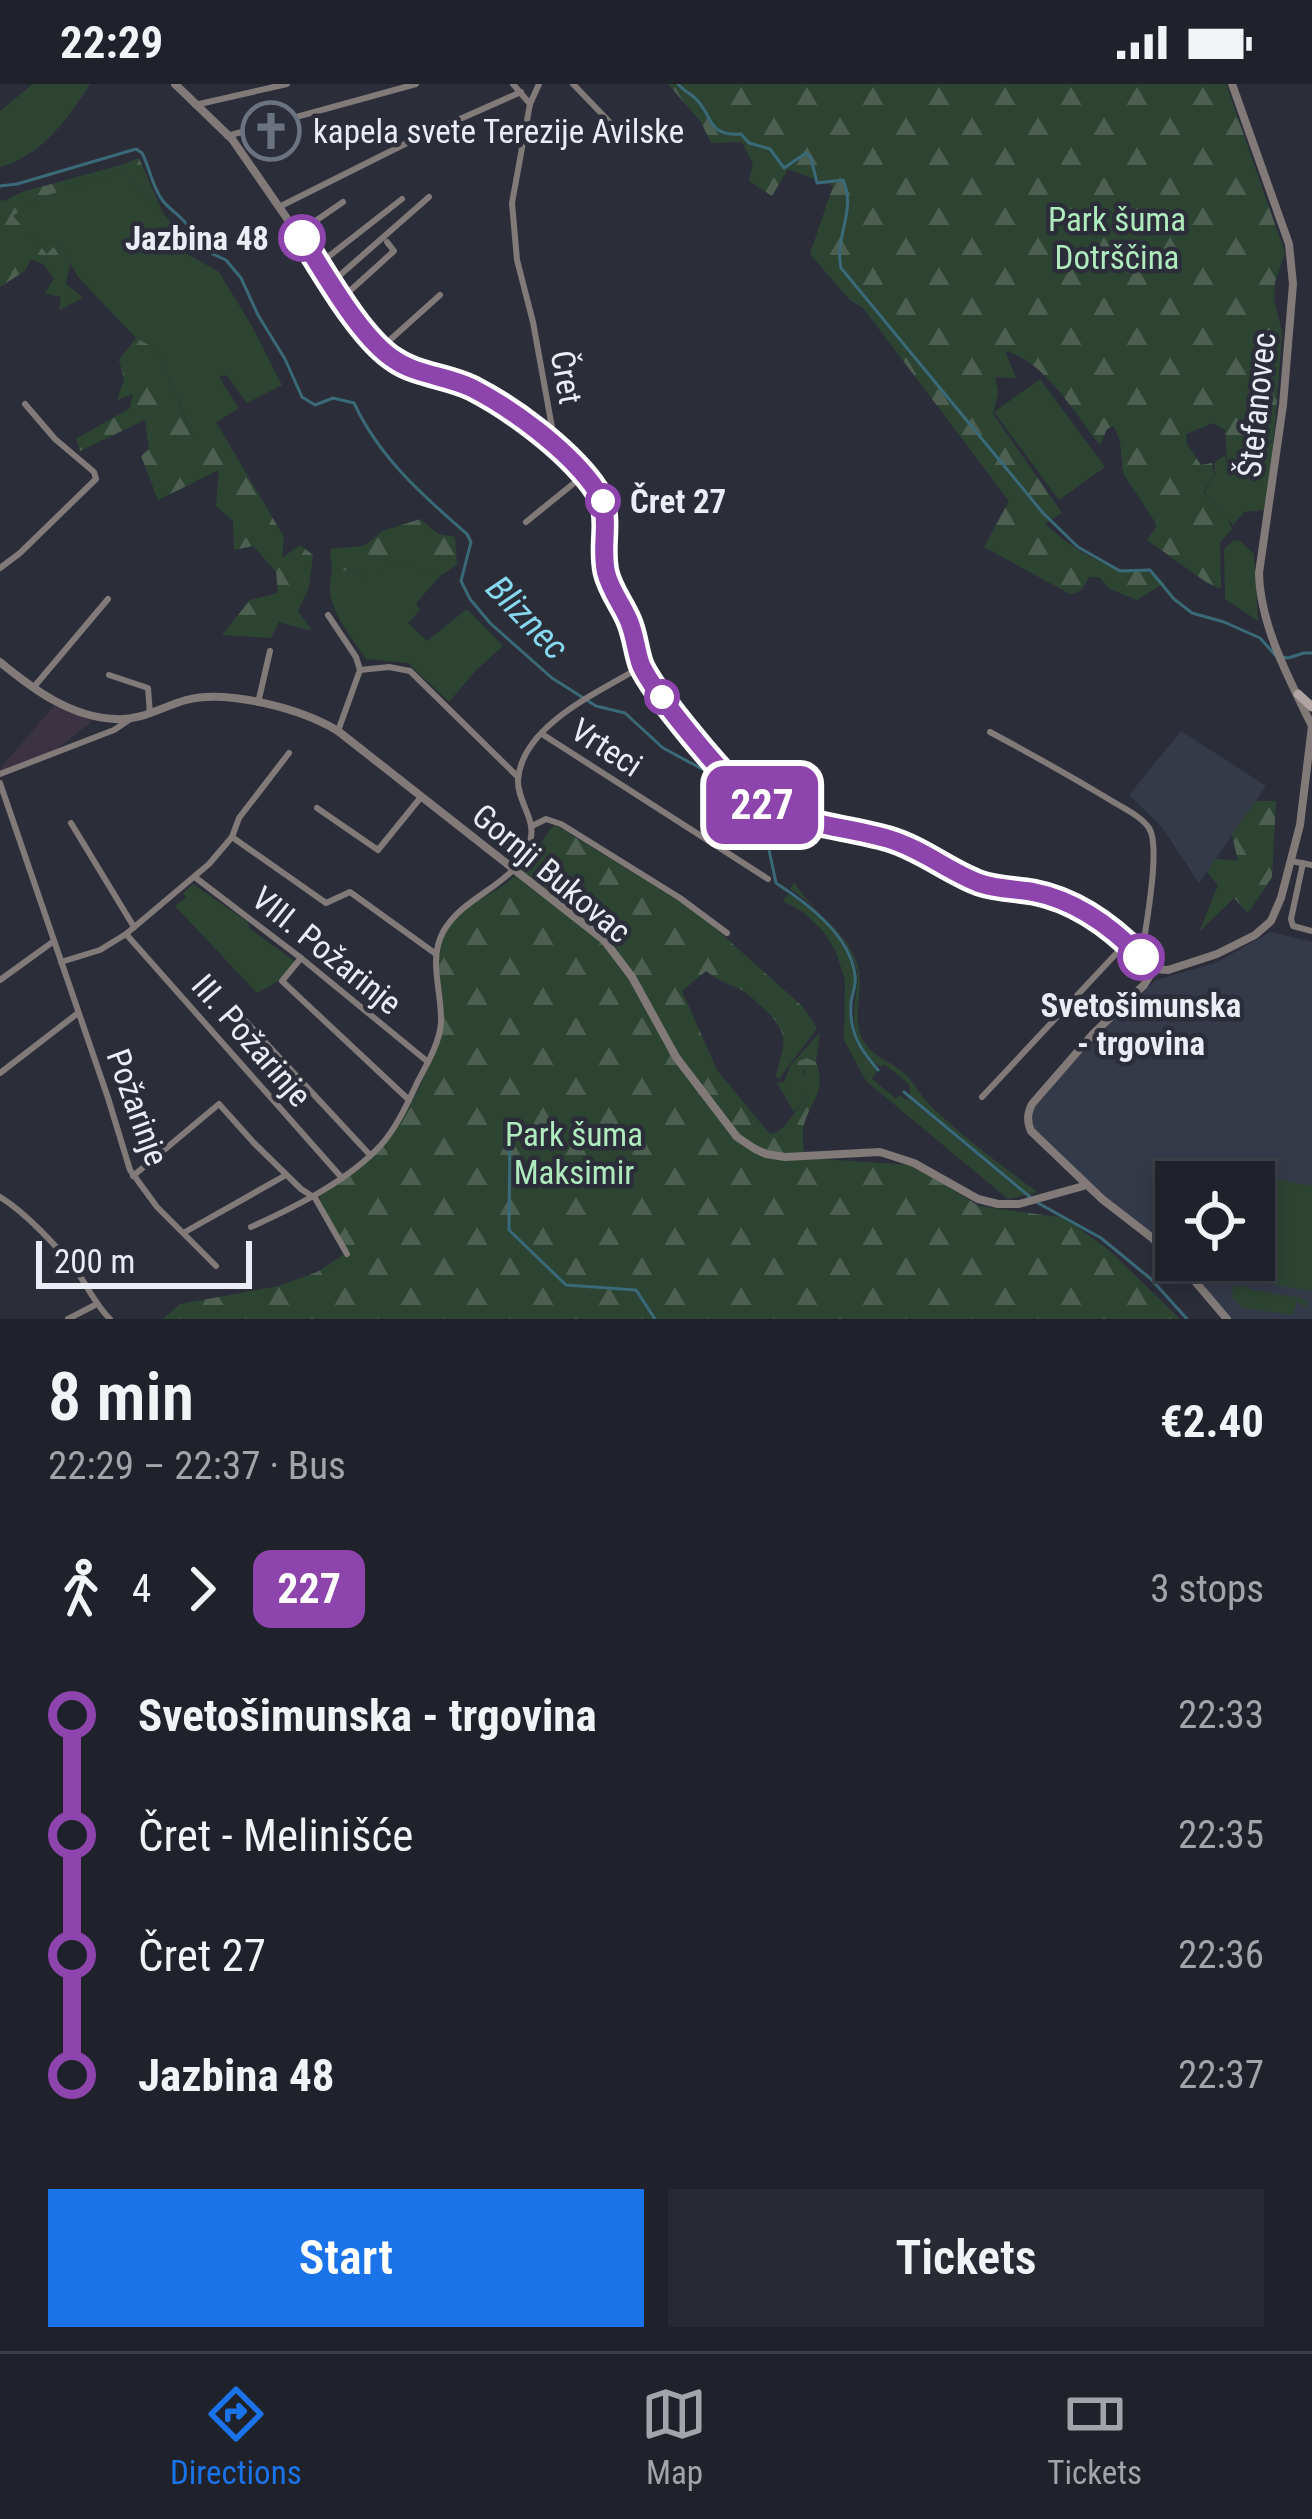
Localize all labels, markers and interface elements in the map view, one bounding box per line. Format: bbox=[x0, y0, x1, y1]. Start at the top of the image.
text: 22:29 bbox=[60, 16, 163, 69]
church icon: kapela svete Terezije Avilske bbox=[240, 100, 302, 162]
place label: kapela svete Terezije Avilske bbox=[313, 112, 684, 151]
park label: Park šuma Dotrščina bbox=[1048, 200, 1186, 277]
marker: Jazbina 48 bbox=[280, 216, 324, 260]
place label: Jazbina 48 bbox=[125, 219, 269, 258]
street label: Štefanovec bbox=[1229, 331, 1283, 479]
street label: Čret bbox=[543, 347, 590, 407]
place label: Čret 27 bbox=[630, 482, 726, 521]
marker: Čret 27 bbox=[587, 485, 619, 517]
water label: Bliznec bbox=[478, 567, 577, 668]
unlabelled marker bbox=[646, 681, 678, 713]
street label: Vrteci bbox=[564, 710, 650, 785]
line badge: 227 bbox=[693, 766, 831, 844]
text: 227 bbox=[730, 780, 794, 829]
street label: Gornji Bukovac bbox=[465, 796, 639, 951]
street label: VIII. Požarinje bbox=[244, 878, 409, 1022]
marker: Svetošimunska - trgovina bbox=[1119, 935, 1163, 979]
street label: III. Požarinje bbox=[184, 966, 320, 1114]
place label: Svetošimunska - trgovina bbox=[1041, 986, 1241, 1063]
street label: Požarinje bbox=[98, 1044, 177, 1171]
park label: Park šuma Maksimir bbox=[505, 1115, 643, 1192]
map controls bbox=[1155, 1161, 1275, 1281]
button: locate bbox=[1155, 1161, 1275, 1281]
scale bar bbox=[36, 1235, 252, 1288]
text: 200 m bbox=[54, 1242, 135, 1281]
text: 8 min bbox=[48, 1359, 194, 1436]
text: €2.40 bbox=[1160, 1395, 1264, 1448]
text: 22:29 – 22:37 · Bus bbox=[48, 1443, 346, 1489]
icon: walk bbox=[48, 1556, 114, 1622]
icon: forward bbox=[169, 1556, 235, 1622]
text: 227 bbox=[277, 1564, 341, 1613]
text: 4 bbox=[132, 1566, 151, 1612]
text: 3 stops bbox=[1150, 1566, 1264, 1612]
text: Svetošimunska - trgovina bbox=[138, 1689, 597, 1742]
text: 22:33 bbox=[1178, 1692, 1264, 1738]
text: Čret - Melinišće bbox=[138, 1809, 413, 1862]
text: 22:35 bbox=[1178, 1812, 1264, 1858]
text: Čret 27 bbox=[138, 1929, 266, 1982]
text: 22:36 bbox=[1178, 1932, 1264, 1978]
text: Jazbina 48 bbox=[138, 2049, 334, 2102]
text: 22:37 bbox=[1178, 2052, 1264, 2098]
button: Start bbox=[48, 2189, 644, 2327]
button: Tickets bbox=[668, 2189, 1264, 2327]
tab: Directions bbox=[170, 2381, 302, 2492]
tab: Map bbox=[641, 2381, 707, 2492]
tab: Tickets bbox=[1047, 2381, 1142, 2492]

